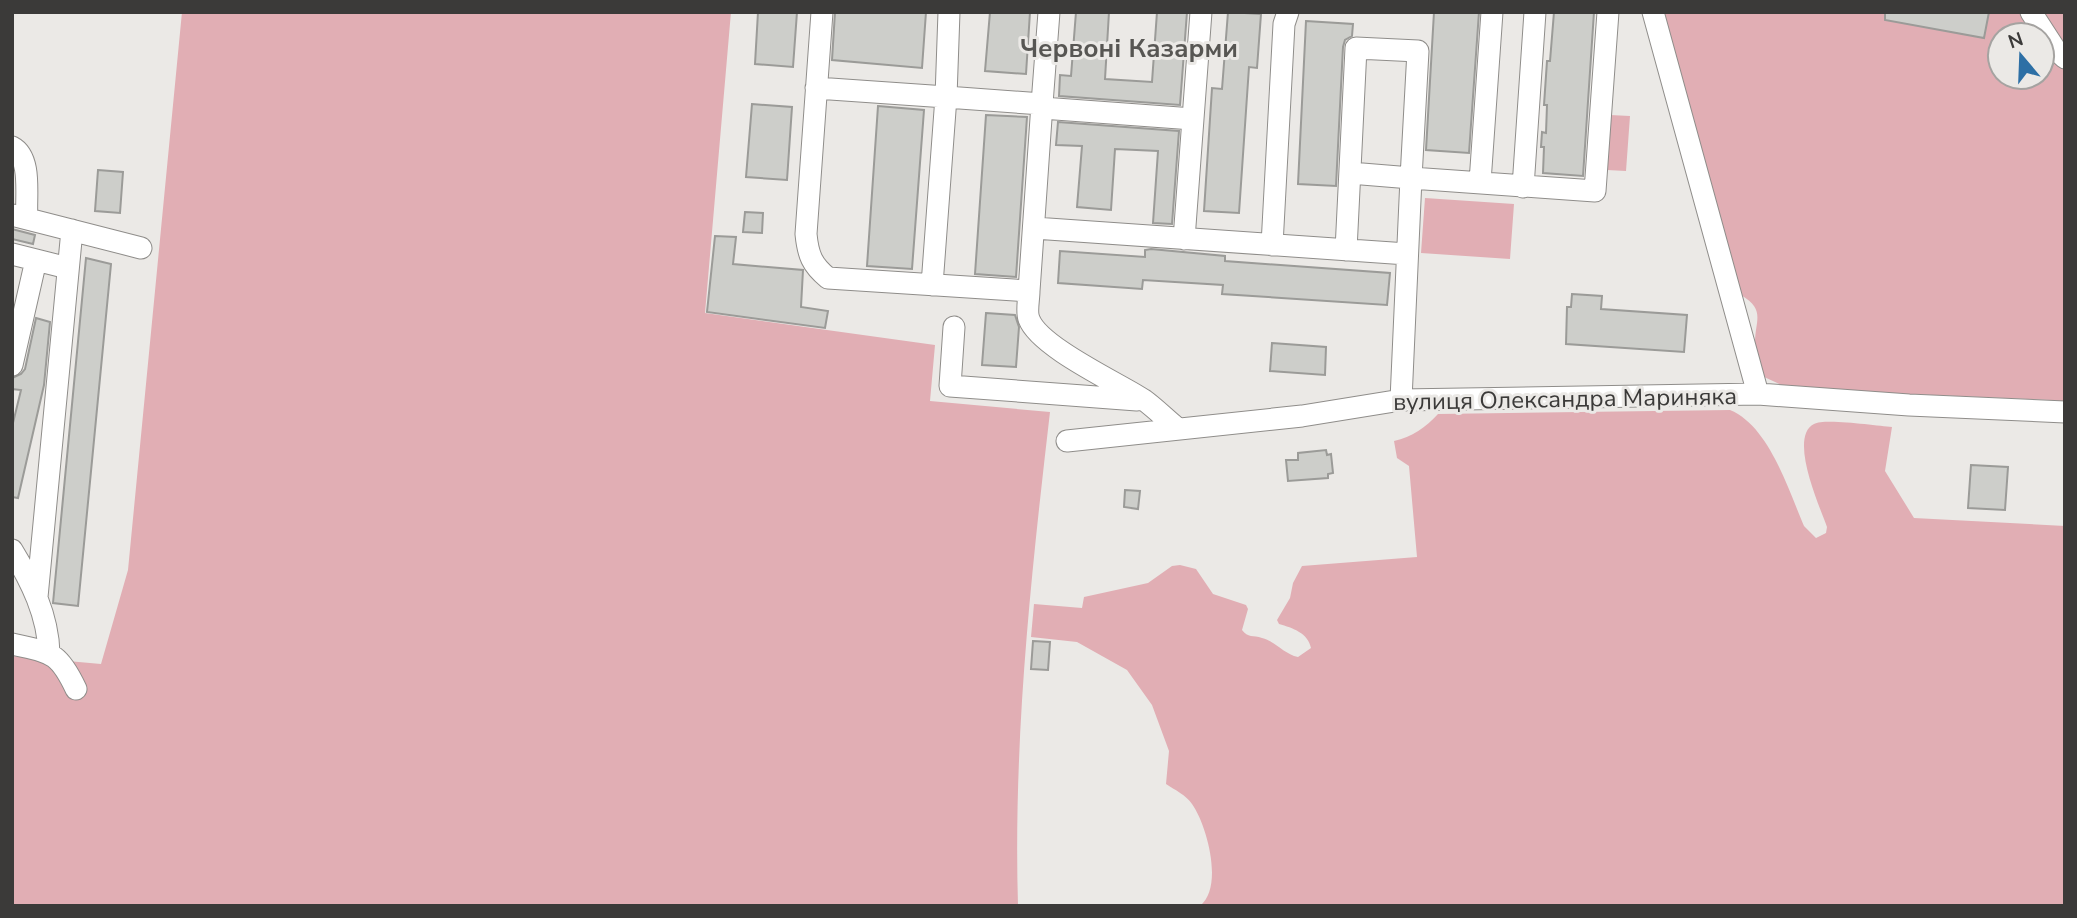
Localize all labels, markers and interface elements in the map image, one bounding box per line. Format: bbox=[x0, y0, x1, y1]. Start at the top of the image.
north arrow bbox=[1986, 21, 2056, 91]
text: N bbox=[2005, 26, 2027, 55]
district label: Червоні Казарми bbox=[1020, 31, 1238, 66]
street label: вулиця Олександра Мариняка bbox=[1393, 380, 1737, 418]

